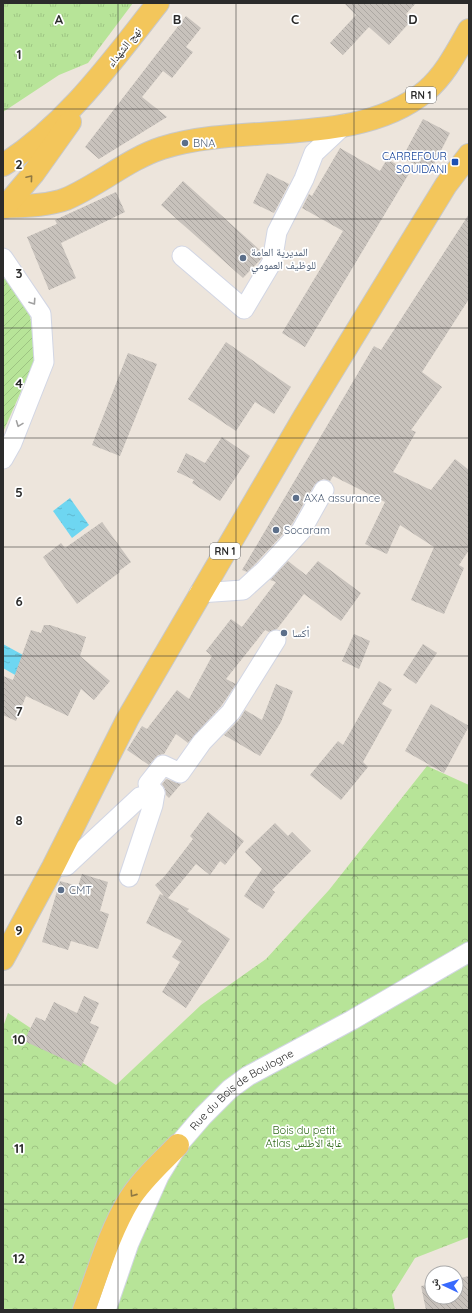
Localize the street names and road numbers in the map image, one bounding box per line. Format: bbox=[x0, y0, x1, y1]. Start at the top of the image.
street label: نهج الشهداء bbox=[104, 24, 144, 70]
road number: RN 1 bbox=[406, 87, 436, 103]
road number: RN 1 bbox=[210, 543, 240, 559]
street label: Rue du Bois de Boulogne bbox=[187, 1046, 296, 1133]

